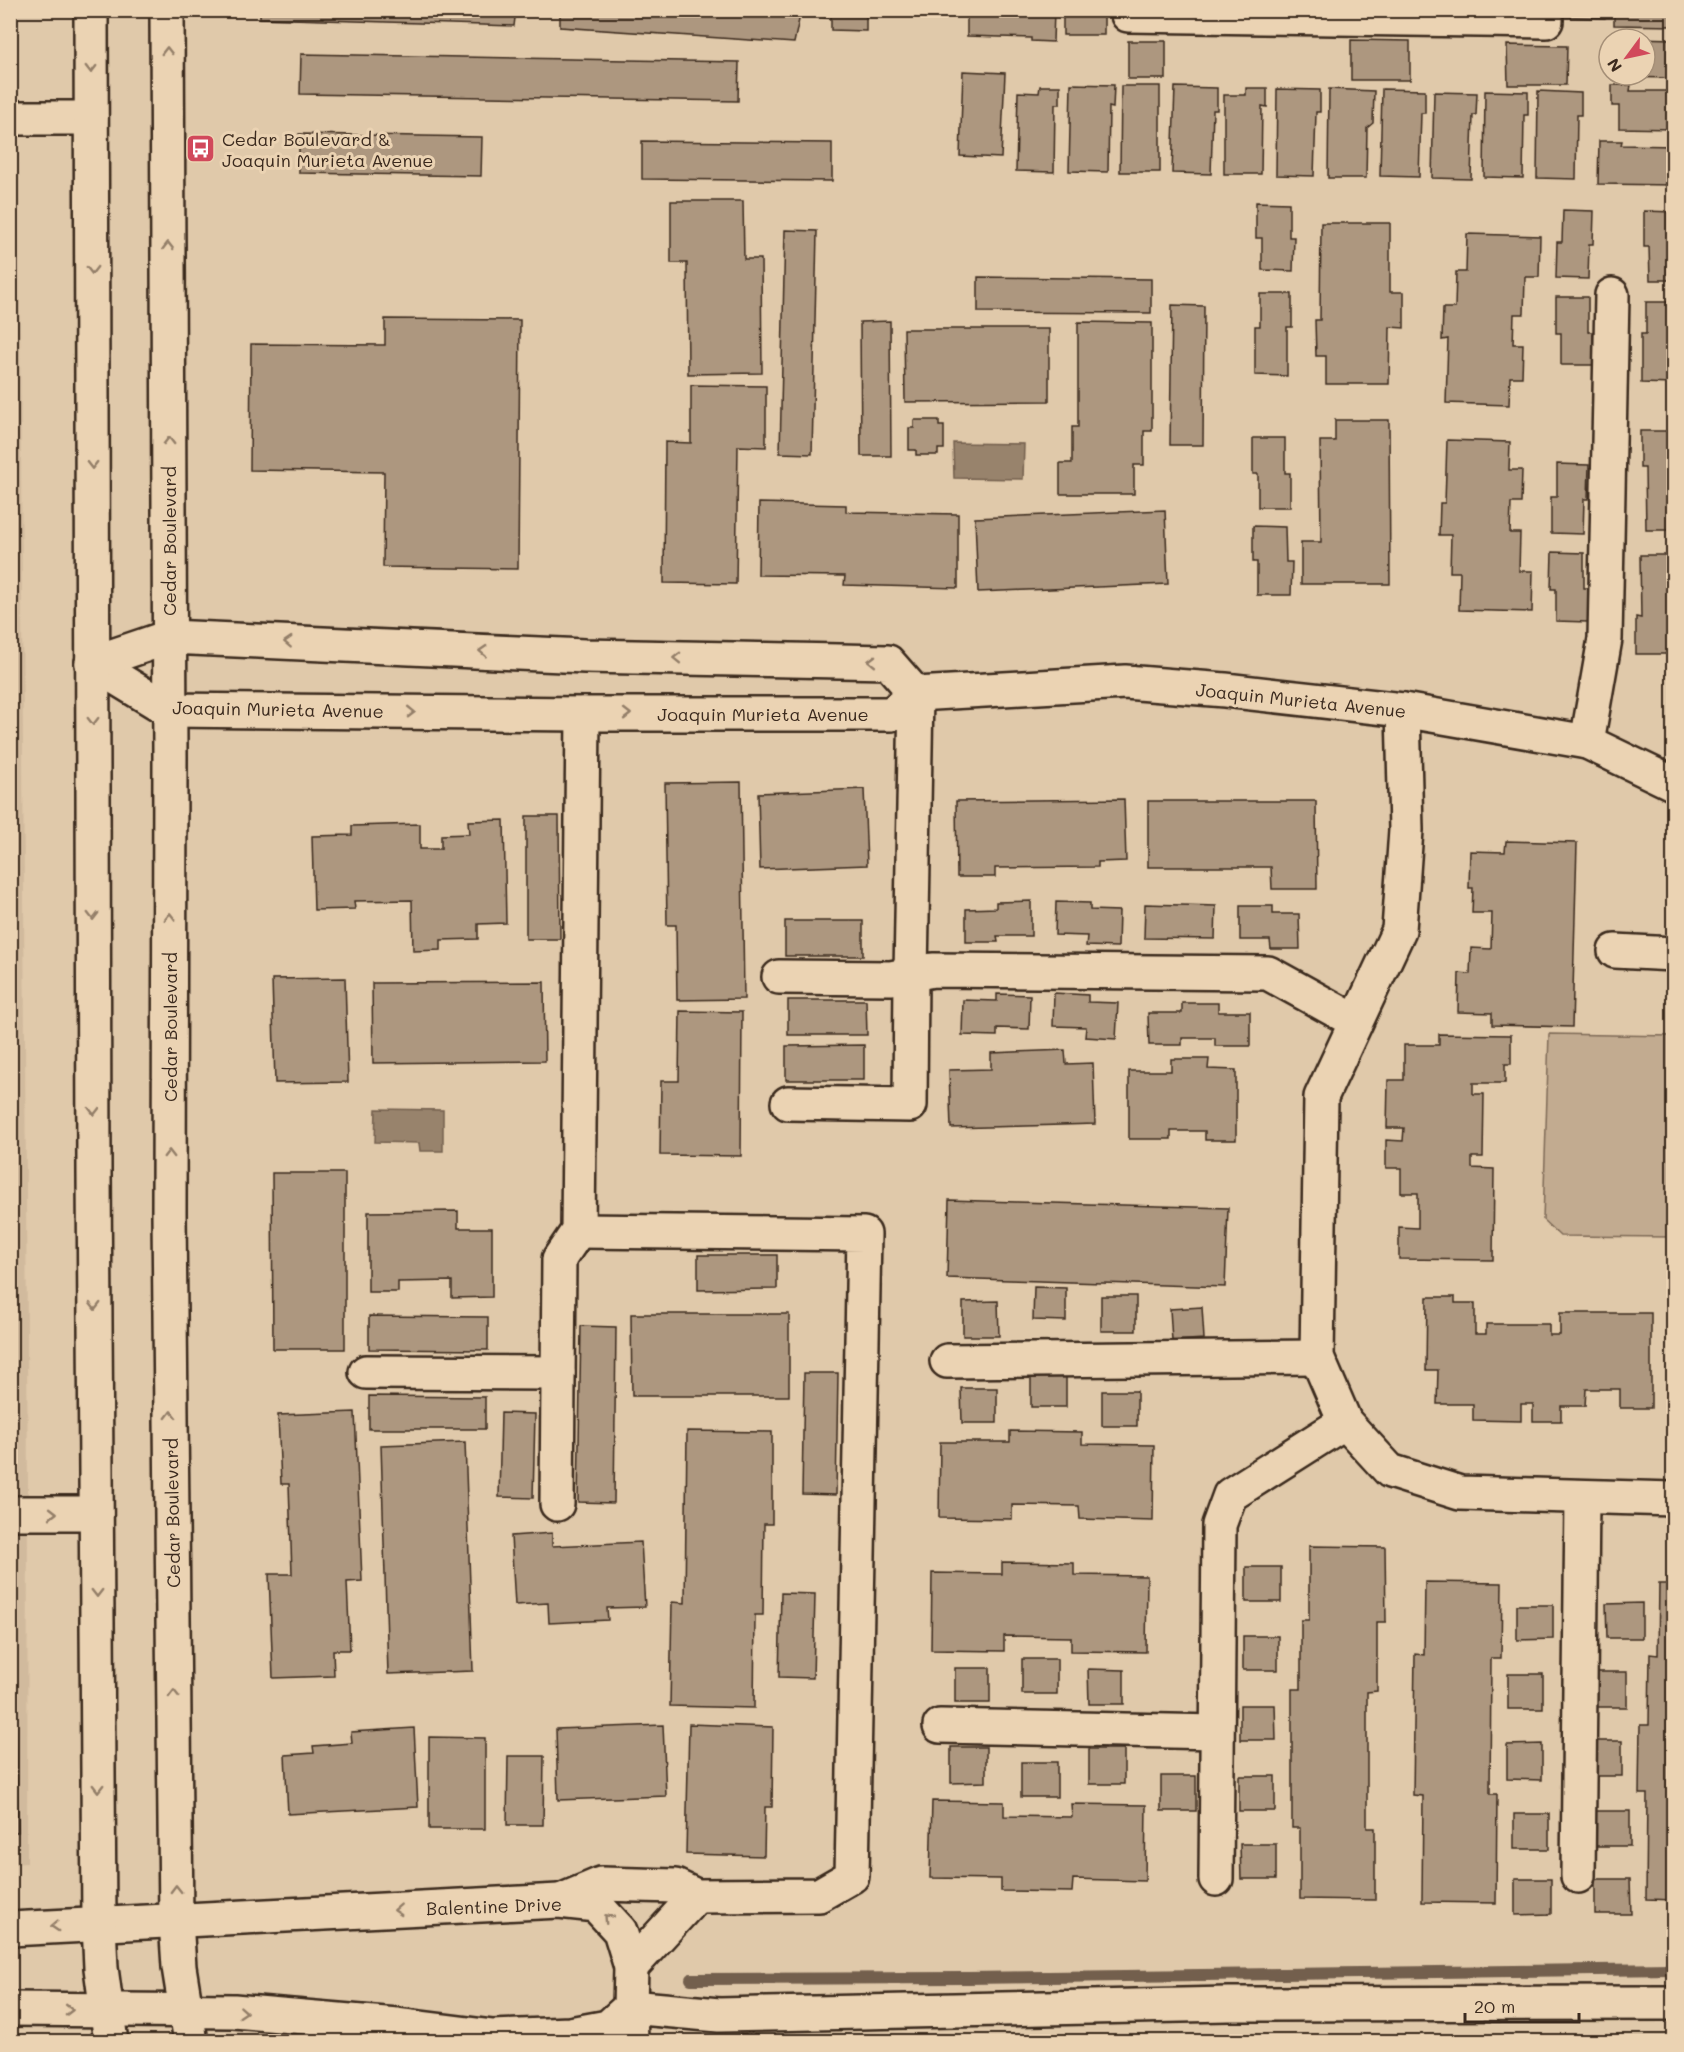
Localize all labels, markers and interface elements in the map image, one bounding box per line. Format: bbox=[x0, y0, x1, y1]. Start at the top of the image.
north arrow bbox=[1597, 27, 1657, 87]
one-way arrow bbox=[161, 47, 173, 56]
text: N bbox=[1602, 55, 1626, 76]
one-way arrow bbox=[85, 64, 97, 73]
place label: Cedar Boulevard & Joaquin Murieta Avenue bbox=[222, 127, 433, 172]
bus stop icon: Cedar Boulevard & Joaquin Murieta Avenue bbox=[185, 133, 217, 165]
one-way arrow bbox=[162, 242, 174, 251]
one-way arrow bbox=[85, 265, 98, 274]
one-way arrow bbox=[163, 437, 175, 446]
one-way arrow bbox=[86, 460, 98, 469]
street label: Cedar Boulevard bbox=[157, 466, 181, 616]
one-way arrow bbox=[283, 635, 292, 648]
one-way arrow bbox=[478, 645, 487, 658]
one-way arrow bbox=[673, 652, 682, 664]
one-way arrow bbox=[868, 655, 877, 668]
street label: Joaquin Murieta Avenue bbox=[1195, 677, 1407, 723]
street label: Joaquin Murieta Avenue bbox=[172, 695, 384, 723]
street label: Joaquin Murieta Avenue bbox=[657, 702, 869, 726]
one-way arrow bbox=[406, 706, 415, 718]
one-way arrow bbox=[622, 708, 631, 720]
one-way arrow bbox=[87, 717, 99, 726]
one-way arrow bbox=[87, 912, 99, 921]
one-way arrow bbox=[164, 913, 176, 922]
street label: Cedar Boulevard bbox=[158, 952, 182, 1102]
one-way arrow bbox=[88, 1107, 100, 1116]
one-way arrow bbox=[163, 1150, 175, 1159]
one-way arrow bbox=[89, 1302, 101, 1311]
one-way arrow bbox=[165, 1411, 177, 1420]
street label: Cedar Boulevard bbox=[159, 1438, 185, 1588]
one-way arrow bbox=[49, 1507, 58, 1519]
one-way arrow bbox=[90, 1589, 103, 1598]
one-way arrow bbox=[168, 1690, 180, 1699]
one-way arrow bbox=[92, 1784, 104, 1793]
one-way arrow bbox=[170, 1885, 182, 1894]
street label: Balentine Drive bbox=[426, 1892, 562, 1920]
one-way arrow bbox=[394, 1903, 403, 1916]
one-way arrow bbox=[604, 1915, 615, 1925]
one-way arrow bbox=[50, 1920, 59, 1933]
scale bar bbox=[1465, 1986, 1579, 2024]
text: 20 m bbox=[1474, 1994, 1515, 2018]
one-way arrow bbox=[64, 2004, 73, 2016]
one-way arrow bbox=[239, 2005, 248, 2018]

